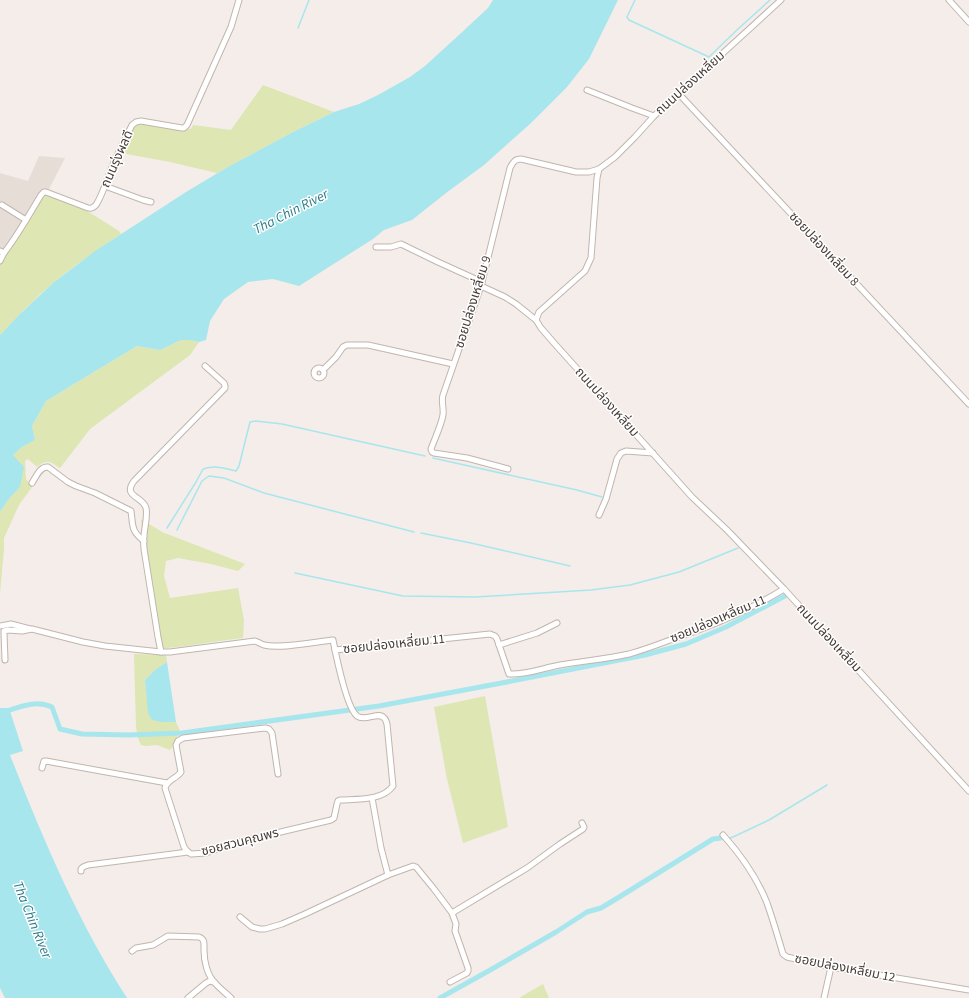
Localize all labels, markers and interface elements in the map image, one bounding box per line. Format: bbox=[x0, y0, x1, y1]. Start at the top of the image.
street label: ถนนปล่องเหลี่ยม bbox=[651, 46, 729, 119]
street label: ถนนรุ่งผลดี bbox=[96, 127, 138, 191]
water label: Tha Chin River bbox=[250, 184, 333, 240]
street label: ซอยปล่องเหลี่ยม 8 bbox=[785, 207, 864, 290]
street label: ซอยปล่องเหลี่ยม 9 bbox=[449, 253, 496, 350]
street label: ถนนปล่องเหลี่ยม bbox=[571, 363, 644, 441]
street label: ซอยปล่องเหลี่ยม 11 bbox=[667, 590, 769, 647]
street label: ถนนปล่องเหลี่ยม bbox=[792, 599, 866, 676]
street label: ซอยปล่องเหลี่ยม 11 bbox=[342, 629, 446, 658]
street label: ซอยสวนคุณพร bbox=[199, 824, 281, 860]
water label: Tha Chin River bbox=[7, 878, 57, 963]
street label: ซอยปล่องเหลี่ยม 12 bbox=[793, 948, 897, 987]

